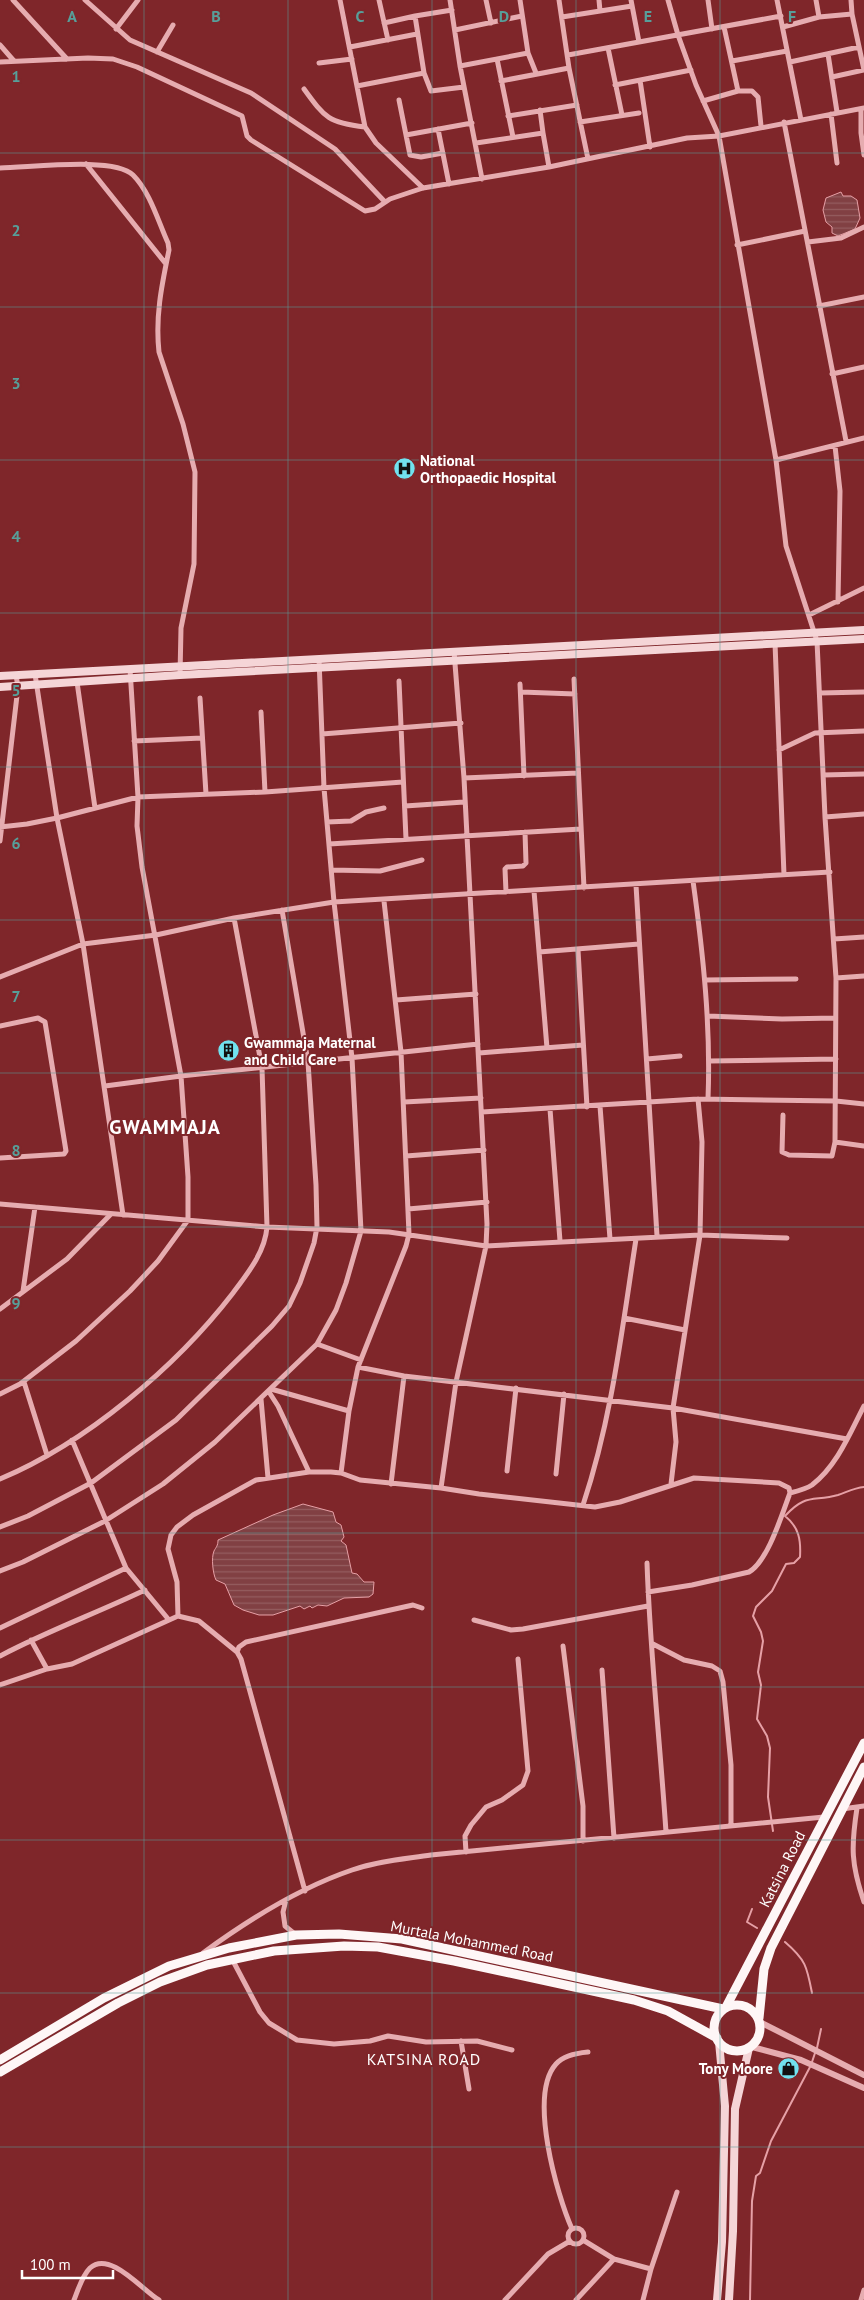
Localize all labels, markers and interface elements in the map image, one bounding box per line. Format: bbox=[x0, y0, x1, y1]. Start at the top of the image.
text: A bbox=[67, 6, 77, 26]
text: B bbox=[211, 6, 221, 26]
text: C bbox=[356, 6, 365, 26]
text: D bbox=[499, 6, 509, 26]
text: E bbox=[644, 6, 652, 26]
text: F bbox=[788, 6, 796, 26]
text: 1 bbox=[11, 66, 21, 86]
text: 2 bbox=[11, 220, 21, 240]
text: 3 bbox=[11, 373, 21, 393]
place label: National Orthopaedic Hospital bbox=[420, 451, 556, 487]
hospital icon: National Orthopaedic Hospital bbox=[392, 457, 416, 481]
text: 4 bbox=[11, 526, 21, 546]
text: 5 bbox=[11, 680, 21, 700]
text: 6 bbox=[11, 833, 21, 853]
text: 7 bbox=[11, 986, 21, 1006]
place label: Gwammaja Maternal and Child Care bbox=[244, 1033, 376, 1069]
building icon: Gwammaja Maternal and Child Care bbox=[216, 1039, 240, 1063]
district label: GWAMMAJA bbox=[109, 1114, 221, 1140]
text: 8 bbox=[11, 1140, 21, 1160]
text: 9 bbox=[11, 1293, 21, 1313]
street label: Katsina Road bbox=[755, 1828, 809, 1910]
street label: Murtala Mohammed Road bbox=[389, 1916, 555, 1966]
district label: KATSINA ROAD bbox=[367, 2049, 481, 2069]
shop icon: Tony Moore bbox=[777, 2056, 801, 2080]
place label: Tony Moore bbox=[699, 2059, 773, 2078]
scale bar bbox=[22, 2248, 114, 2280]
text: 100 m bbox=[30, 2255, 71, 2274]

